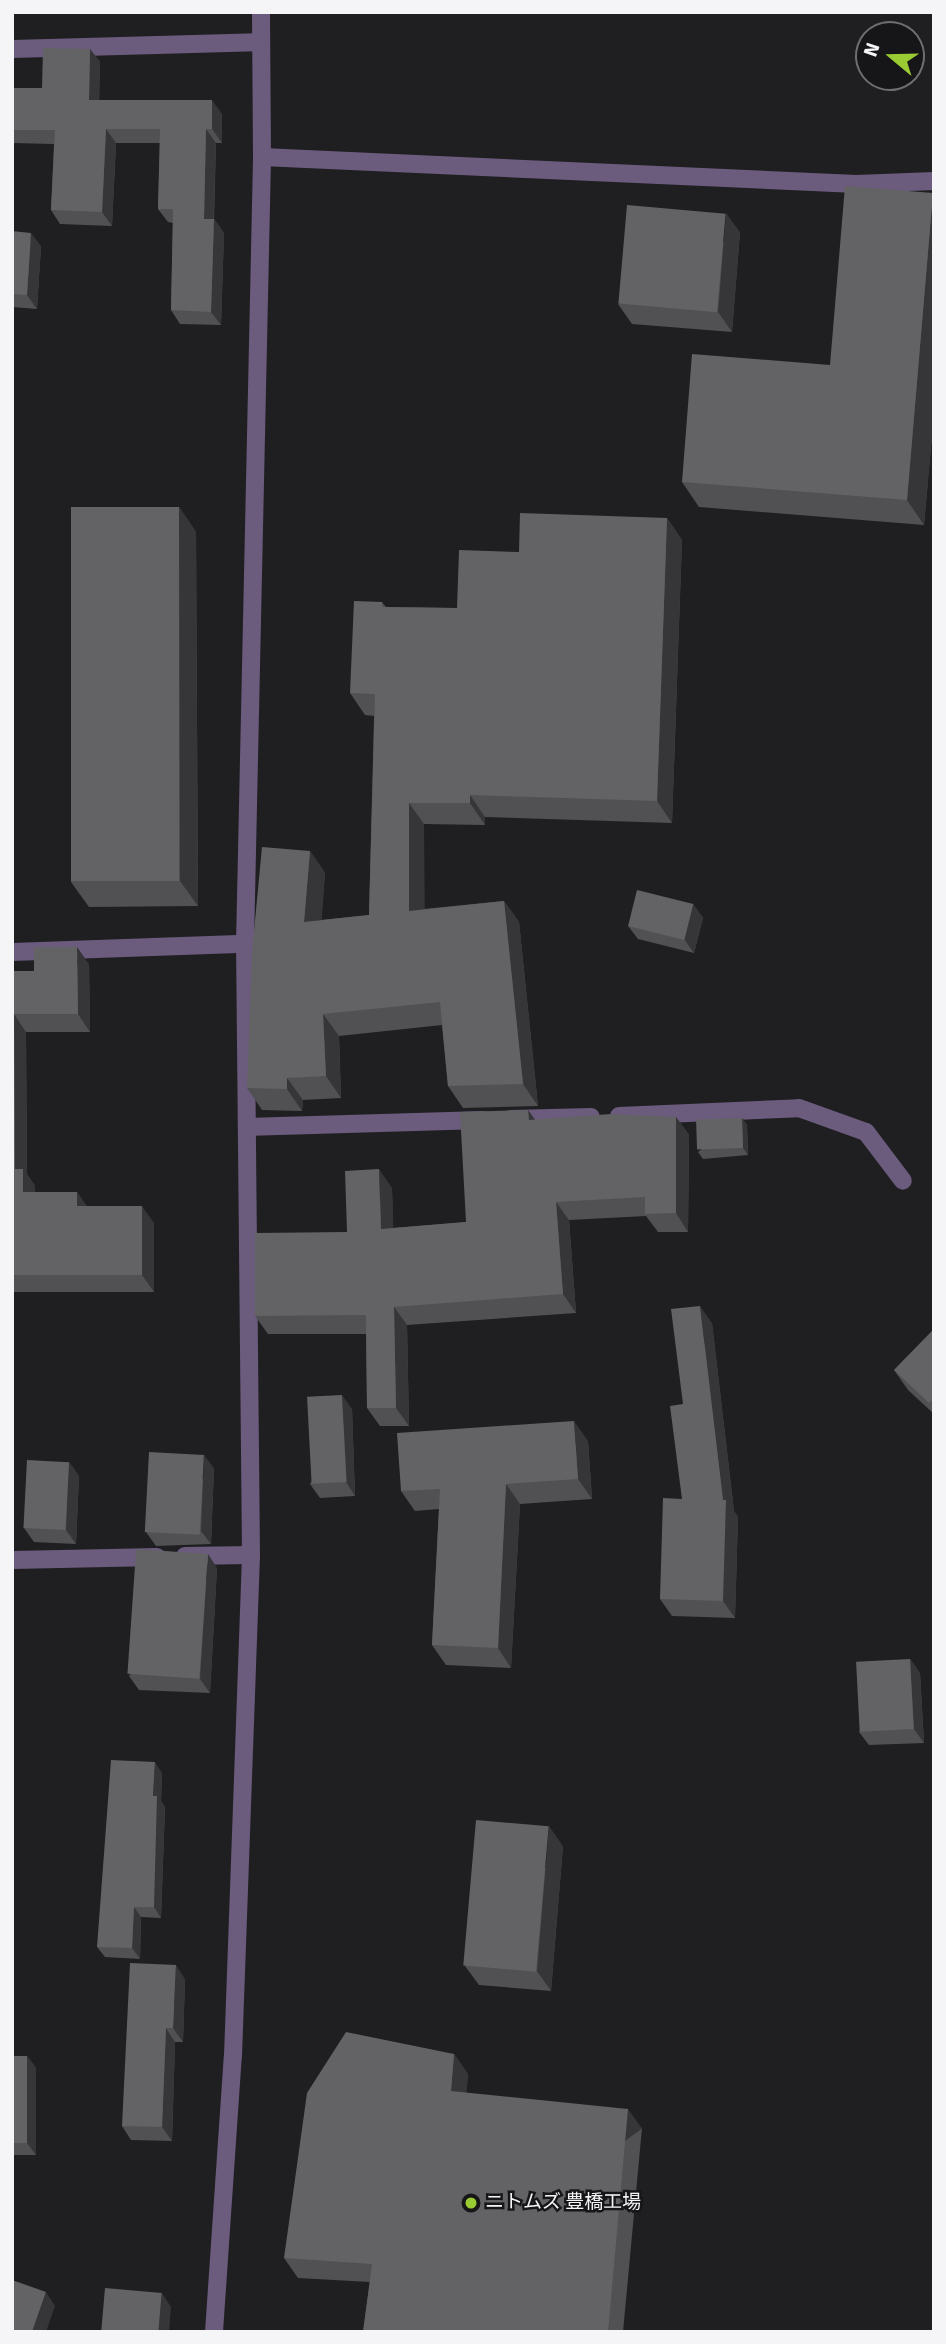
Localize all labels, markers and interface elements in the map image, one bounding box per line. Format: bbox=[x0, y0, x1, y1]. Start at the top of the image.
north arrow bbox=[855, 21, 925, 91]
text: N bbox=[859, 40, 886, 60]
place label: ニトムズ 豊橋工場 bbox=[485, 2192, 641, 2214]
marker: ニトムズ 豊橋工場 bbox=[463, 2195, 479, 2211]

